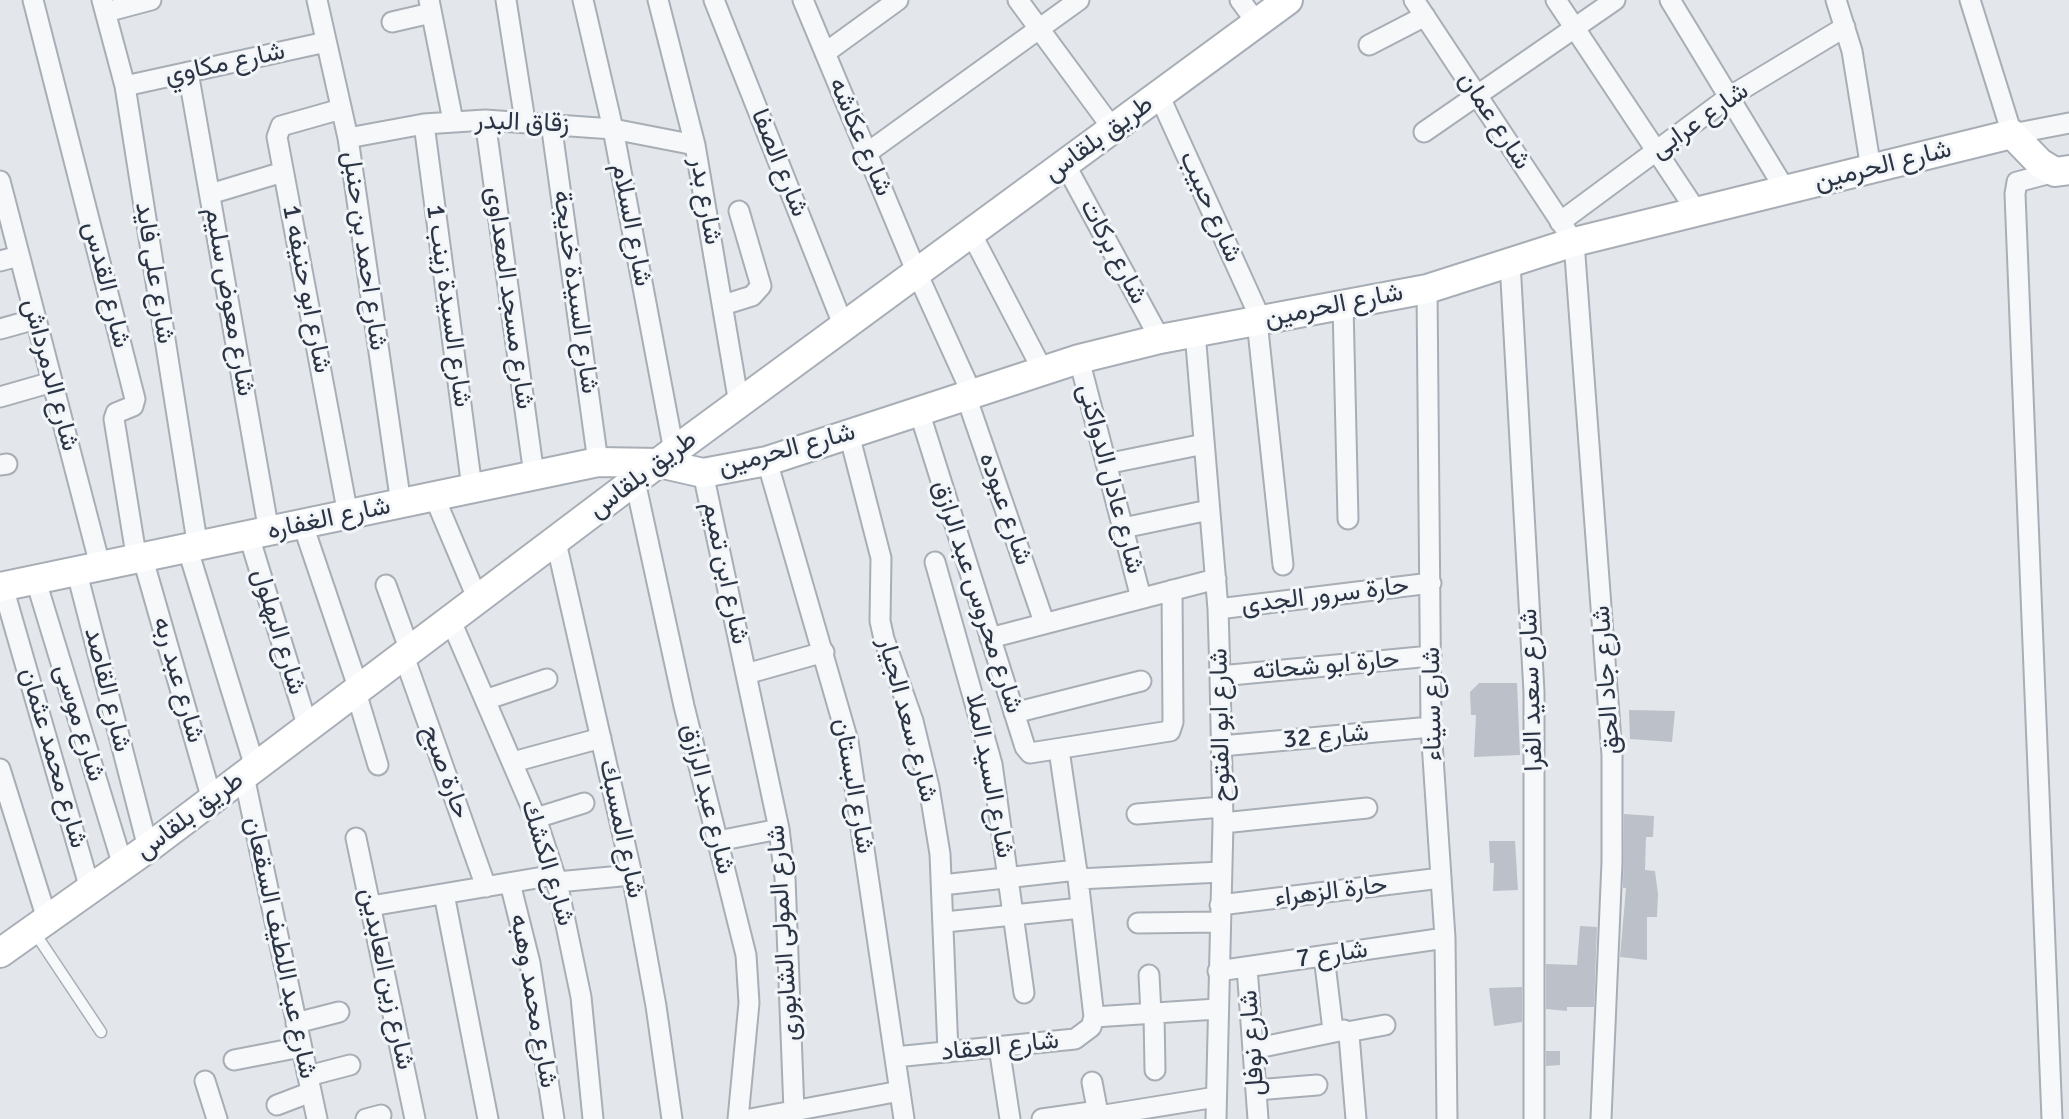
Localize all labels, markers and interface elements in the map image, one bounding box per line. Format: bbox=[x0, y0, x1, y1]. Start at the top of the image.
street label: شارع مكاوي bbox=[162, 36, 288, 92]
street label: شارع عمان bbox=[1451, 66, 1537, 176]
street label: شارع عكاشه bbox=[821, 73, 899, 201]
street label: شارع عرابى bbox=[1645, 76, 1755, 166]
street label: طريق بلقاس bbox=[1038, 89, 1160, 189]
street label: شارع الصفا bbox=[743, 104, 815, 222]
street label: زقاق البدر bbox=[474, 106, 570, 140]
street label: شارع الحرمين bbox=[1811, 134, 1955, 198]
street label: شارع حبيب bbox=[1172, 147, 1248, 267]
street label: شارع احمد بن حنبل bbox=[335, 149, 393, 353]
street label: شارع بدر bbox=[682, 155, 728, 247]
street label: شارع السلام bbox=[604, 161, 658, 289]
street label: شارع مسجد المعداوى bbox=[478, 185, 540, 411]
street label: شارع السيدة خديجة bbox=[545, 188, 605, 396]
street label: شارع بركات bbox=[1072, 194, 1154, 310]
street label: شارع على فايد bbox=[127, 200, 181, 346]
street label: شارع ابو حنيفه 1 bbox=[274, 202, 338, 376]
street label: شارع السيدة زينب 1 bbox=[418, 203, 478, 409]
street label: شارع معوض سليم bbox=[197, 205, 261, 399]
street label: شارع القدس bbox=[75, 219, 137, 351]
street label: شارع الحرمين bbox=[1262, 277, 1406, 335]
street label: شارع الدمرداش bbox=[15, 295, 85, 455]
street label: شارع عادل الدواكنى bbox=[1070, 381, 1150, 577]
street label: شارع الحرمين bbox=[715, 417, 859, 483]
street label: طريق بلقاس bbox=[583, 424, 703, 526]
street label: شارع عبوده bbox=[971, 449, 1039, 569]
street label: شارع محروس عبد الرازق bbox=[925, 476, 1029, 718]
street label: شارع الغفاره bbox=[265, 491, 393, 547]
street label: شارع ابن تميم bbox=[695, 499, 755, 647]
street label: شارع البهلول bbox=[244, 565, 312, 699]
street label: حارة سرور الجدى bbox=[1239, 570, 1411, 622]
street label: شارع جاد الحق bbox=[1586, 604, 1628, 756]
street label: شارع سعيد الفرا bbox=[1514, 608, 1550, 772]
street label: شارع عبد ربه bbox=[145, 613, 211, 747]
street label: شارع القاصد bbox=[77, 625, 137, 755]
street label: شارع سعد الجيار bbox=[870, 634, 944, 806]
street label: حارة ابو شحاته bbox=[1251, 644, 1401, 688]
street label: شارع سيناء bbox=[1416, 647, 1450, 761]
street label: شارع ابو الفتوح bbox=[1204, 648, 1238, 802]
street label: شارع موسى bbox=[46, 661, 112, 785]
street label: شارع محمد عثمان bbox=[12, 664, 94, 852]
street label: شارع السيد الملا bbox=[958, 691, 1020, 861]
street label: شارع البستان bbox=[826, 716, 880, 856]
street label: شارع 32 bbox=[1282, 718, 1370, 756]
street label: شارع عبد الرازق bbox=[673, 720, 741, 878]
street label: حارة صبح bbox=[414, 721, 476, 823]
street label: شارع المسبك bbox=[591, 757, 651, 901]
street label: طريق بلقاس bbox=[130, 765, 250, 867]
street label: شارع الكشك bbox=[513, 796, 581, 930]
street label: شارع عبد اللطيف السقعان bbox=[237, 814, 323, 1082]
street label: شارع المولى الشابورى bbox=[761, 824, 807, 1042]
street label: حارة الزهراء bbox=[1273, 870, 1389, 914]
street label: شارع زين العابدين bbox=[352, 885, 420, 1073]
street label: شارع محمد وهبه bbox=[502, 912, 564, 1090]
street label: شارع 7 bbox=[1294, 935, 1370, 975]
street label: شارع نوفل bbox=[1234, 989, 1272, 1097]
street label: شارع العقاد bbox=[939, 1025, 1061, 1069]

